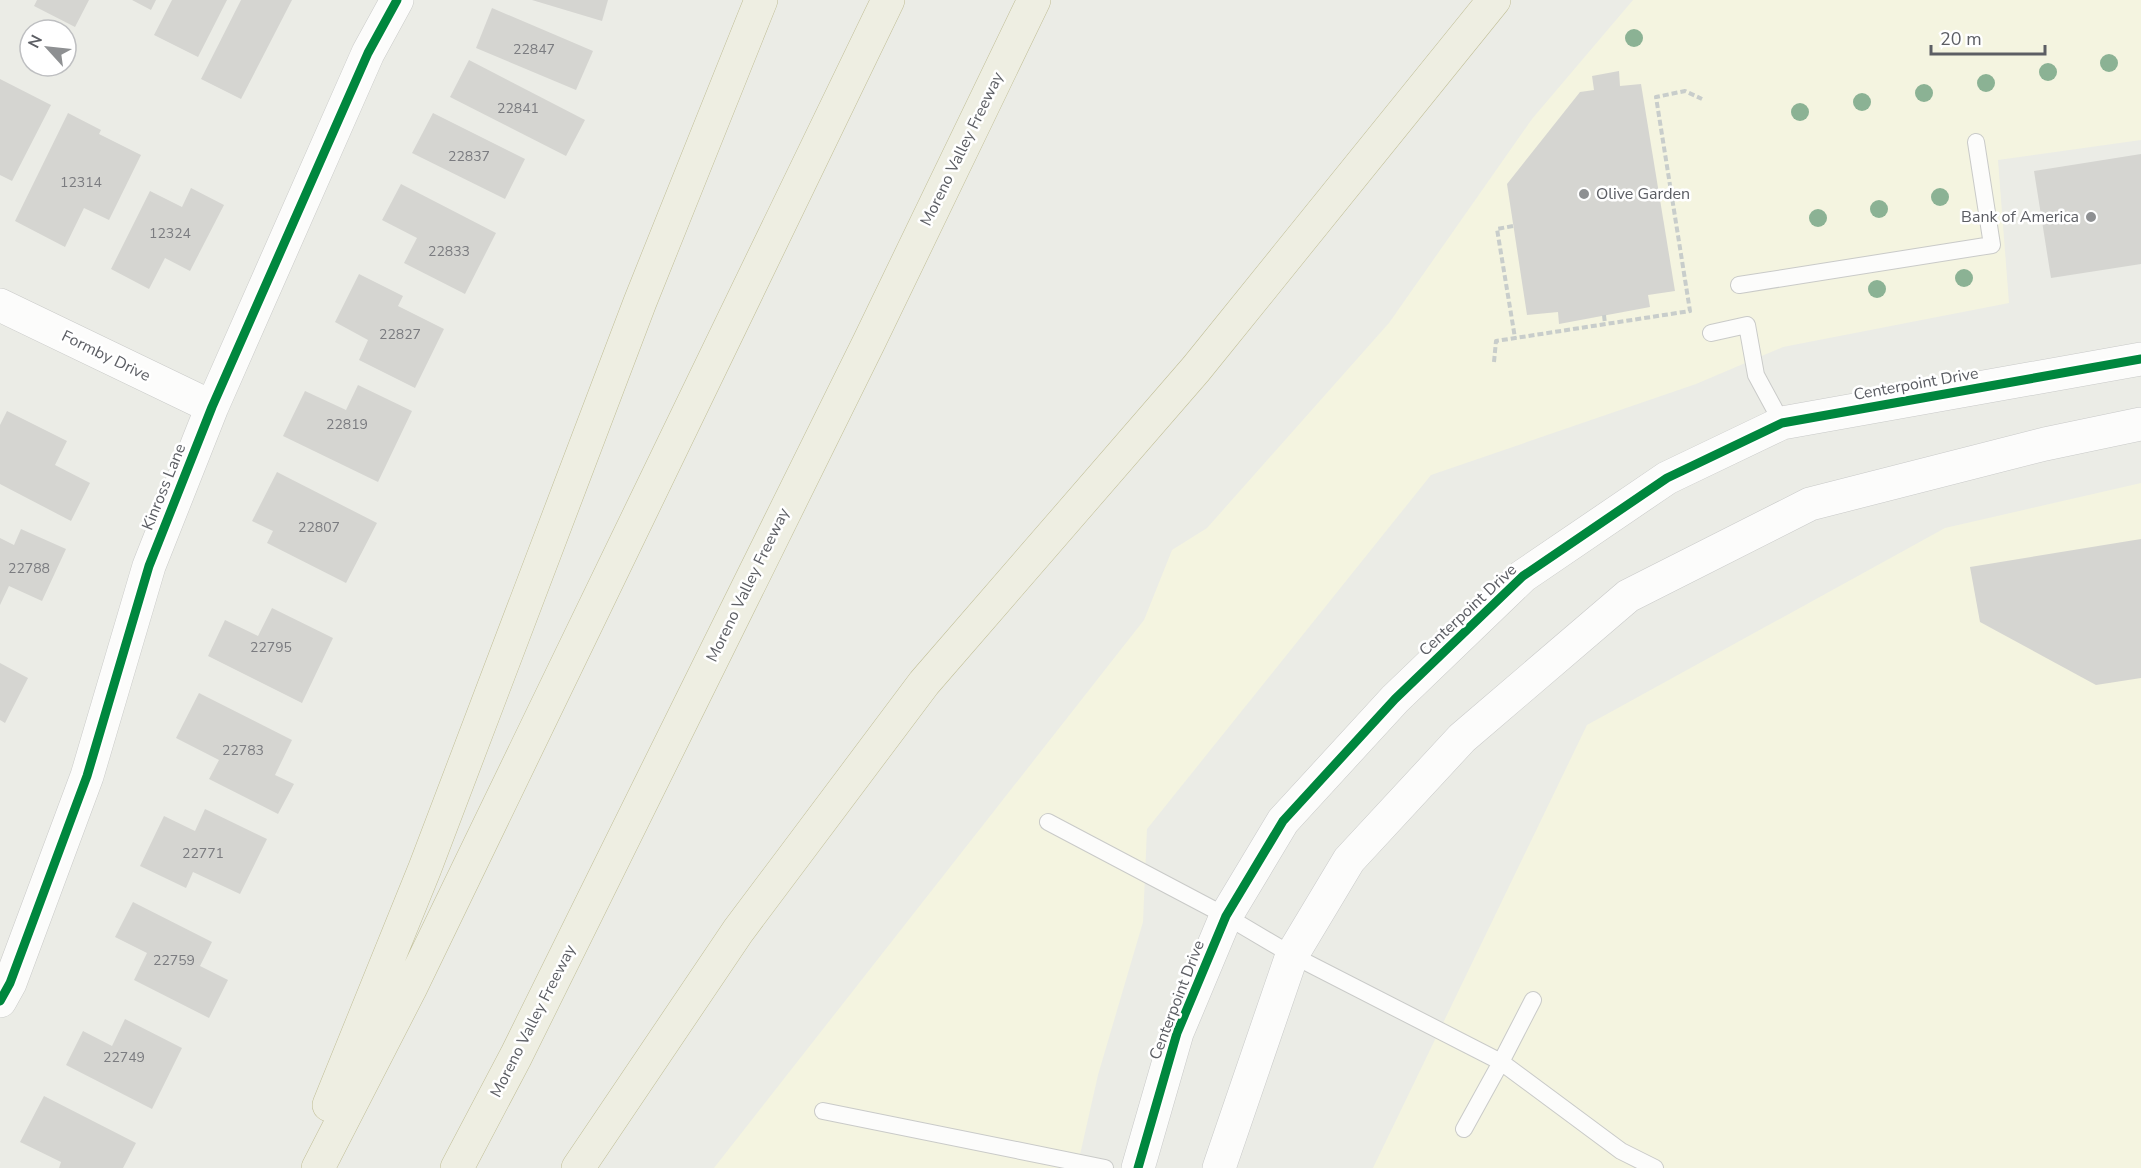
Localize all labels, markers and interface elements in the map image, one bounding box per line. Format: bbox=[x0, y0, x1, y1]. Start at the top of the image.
north arrow bbox=[18, 18, 78, 78]
scale bar bbox=[1931, 18, 2045, 56]
text: 20 m bbox=[1940, 27, 1982, 51]
text: N bbox=[23, 31, 48, 52]
house number: 22847 bbox=[513, 40, 555, 59]
street label: Moreno Valley Freeway bbox=[915, 68, 1009, 230]
house number: 22841 bbox=[497, 99, 539, 118]
house number: 22837 bbox=[448, 147, 490, 166]
house number: 12314 bbox=[60, 173, 102, 192]
place label: Olive Garden bbox=[1596, 183, 1690, 205]
marker: Olive Garden bbox=[1577, 187, 1591, 201]
place label: Bank of America bbox=[1961, 206, 2079, 228]
marker: Bank of America bbox=[2084, 210, 2098, 224]
house number: 12324 bbox=[149, 224, 191, 243]
house number: 22833 bbox=[428, 242, 470, 261]
street label: Formby Drive bbox=[58, 325, 154, 387]
house number: 22827 bbox=[379, 325, 421, 344]
street label: Centerpoint Drive bbox=[1852, 362, 1980, 406]
house number: 22819 bbox=[326, 415, 368, 434]
street label: Kinross Lane bbox=[137, 440, 191, 534]
street label: Moreno Valley Freeway bbox=[701, 504, 795, 666]
house number: 22807 bbox=[298, 518, 340, 537]
house number: 22788 bbox=[8, 559, 50, 578]
street label: Centerpoint Drive bbox=[1414, 559, 1522, 661]
house number: 22795 bbox=[250, 638, 292, 657]
house number: 22783 bbox=[222, 741, 264, 760]
house number: 22771 bbox=[182, 844, 224, 863]
street label: Centerpoint Drive bbox=[1144, 937, 1210, 1063]
street label: Moreno Valley Freeway bbox=[485, 940, 581, 1101]
house number: 22759 bbox=[153, 951, 195, 970]
house number: 22749 bbox=[103, 1048, 145, 1067]

